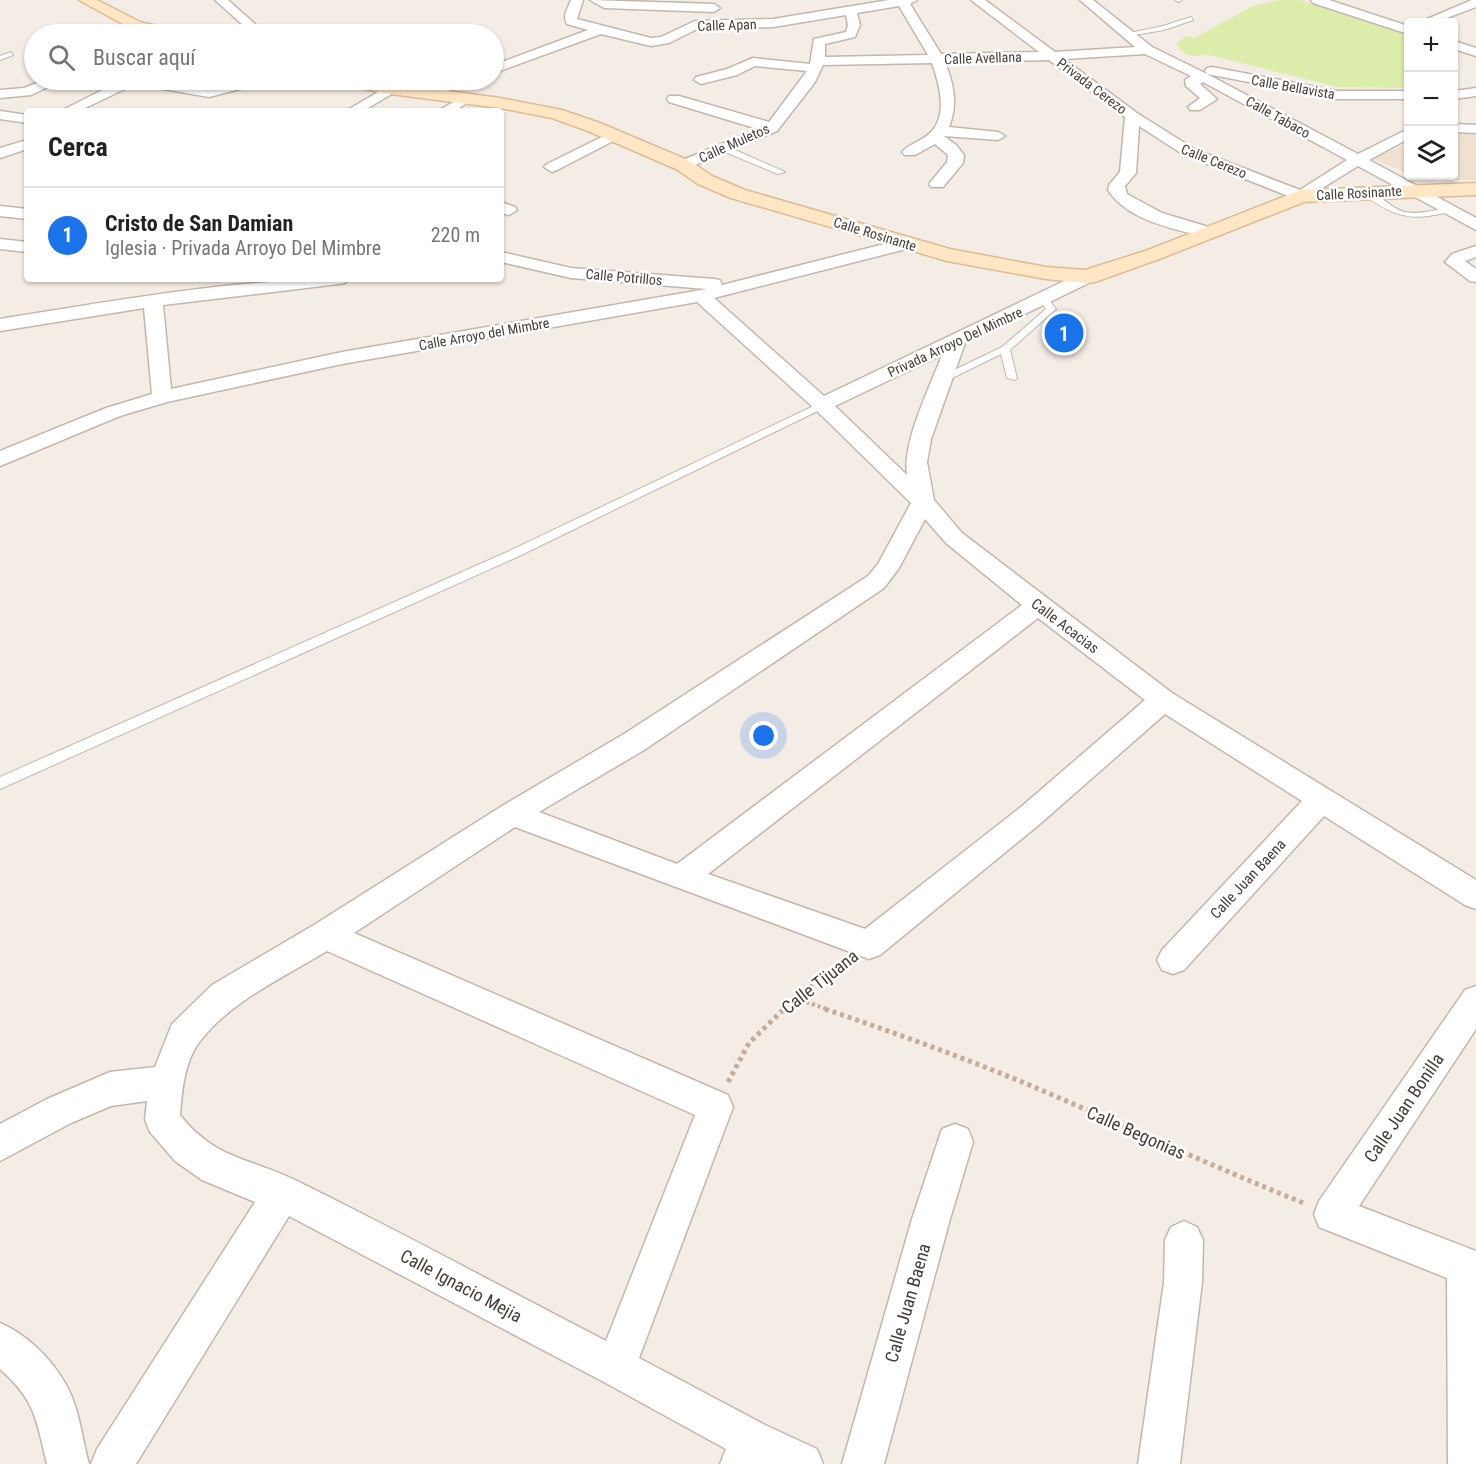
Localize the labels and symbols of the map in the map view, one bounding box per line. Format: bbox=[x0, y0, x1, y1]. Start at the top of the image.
street label: Calle Apan bbox=[697, 16, 757, 34]
street label: Calle Avellana bbox=[944, 49, 1022, 67]
street label: Privada Cerezo bbox=[1054, 55, 1130, 117]
street label: Calle Bellavista bbox=[1250, 72, 1336, 102]
street label: Calle Tabaco bbox=[1243, 93, 1313, 141]
street label: Calle Muletos bbox=[696, 120, 772, 166]
street label: Calle Cerezo bbox=[1179, 141, 1249, 181]
street label: Calle Rosinante bbox=[1316, 183, 1403, 203]
street label: Calle Rosinante bbox=[832, 214, 919, 254]
street label: Calle Potrillos bbox=[585, 266, 663, 288]
street label: Privada Arroyo Del Mimbre bbox=[885, 304, 1025, 380]
pin: 1 bbox=[1044, 310, 1084, 356]
street label: Calle Arroyo del Mimbre bbox=[418, 315, 551, 353]
street label: Calle Acacias bbox=[1028, 595, 1103, 657]
your location bbox=[749, 721, 778, 750]
street label: Calle Juan Baena bbox=[1207, 835, 1289, 923]
street label: Calle Tijuana bbox=[777, 945, 862, 1018]
street label: Calle Juan Bonilla bbox=[1359, 1049, 1448, 1166]
street label: Calle Begonias bbox=[1084, 1101, 1189, 1164]
street label: Calle Juan Baena bbox=[881, 1241, 935, 1365]
street label: Calle Ignacio Mejia bbox=[397, 1245, 526, 1326]

